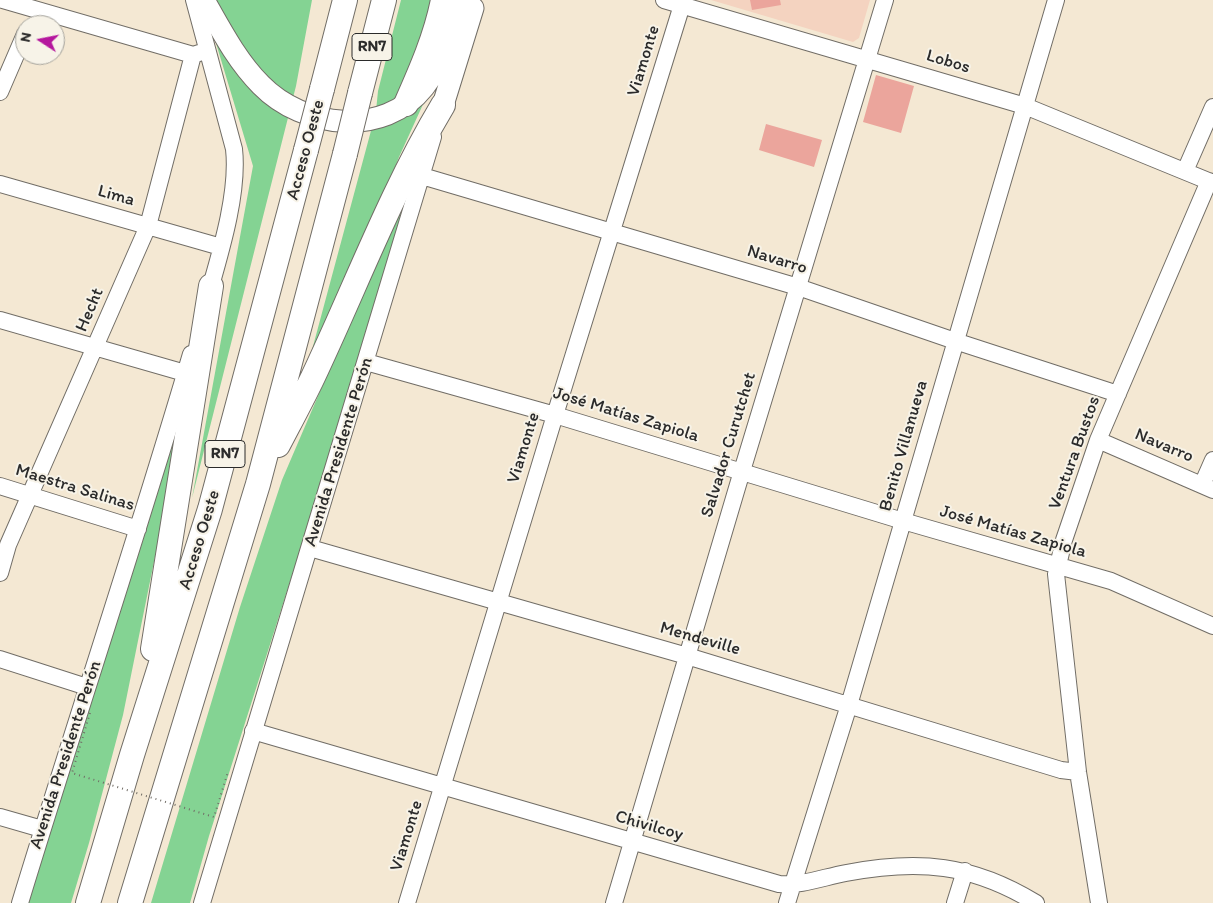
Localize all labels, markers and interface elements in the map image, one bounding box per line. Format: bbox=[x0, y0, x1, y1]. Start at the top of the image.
north arrow bbox=[15, 15, 65, 65]
street label: Viamonte bbox=[623, 23, 665, 99]
text: N bbox=[17, 31, 35, 44]
road number: RN7 bbox=[352, 34, 392, 61]
street label: Lobos bbox=[923, 45, 973, 79]
street label: Acceso Oeste bbox=[282, 98, 330, 202]
street label: Lima bbox=[95, 180, 137, 212]
street label: Navarro bbox=[744, 241, 810, 279]
street label: Hecht bbox=[71, 285, 109, 335]
street label: Avenida Presidente Perón bbox=[300, 355, 378, 549]
street label: Salvador Curutchet bbox=[697, 370, 761, 520]
street label: Benito Villanueva bbox=[875, 378, 933, 514]
street label: José Matías Zapiola bbox=[550, 383, 702, 447]
street label: Ventura Bustos bbox=[1044, 393, 1106, 513]
street label: Viamonte bbox=[503, 410, 545, 486]
street label: Navarro bbox=[1131, 424, 1197, 468]
road number: RN7 bbox=[205, 440, 245, 468]
street label: Maestra Salinas bbox=[13, 460, 137, 516]
street label: Acceso Oeste bbox=[175, 488, 225, 592]
street label: José Matías Zapiola bbox=[937, 501, 1089, 563]
street label: Mendeville bbox=[657, 617, 743, 661]
street label: Avenida Presidente Perón bbox=[25, 658, 107, 852]
street label: Viamonte bbox=[386, 798, 428, 874]
street label: Chivilcoy bbox=[612, 806, 686, 846]

